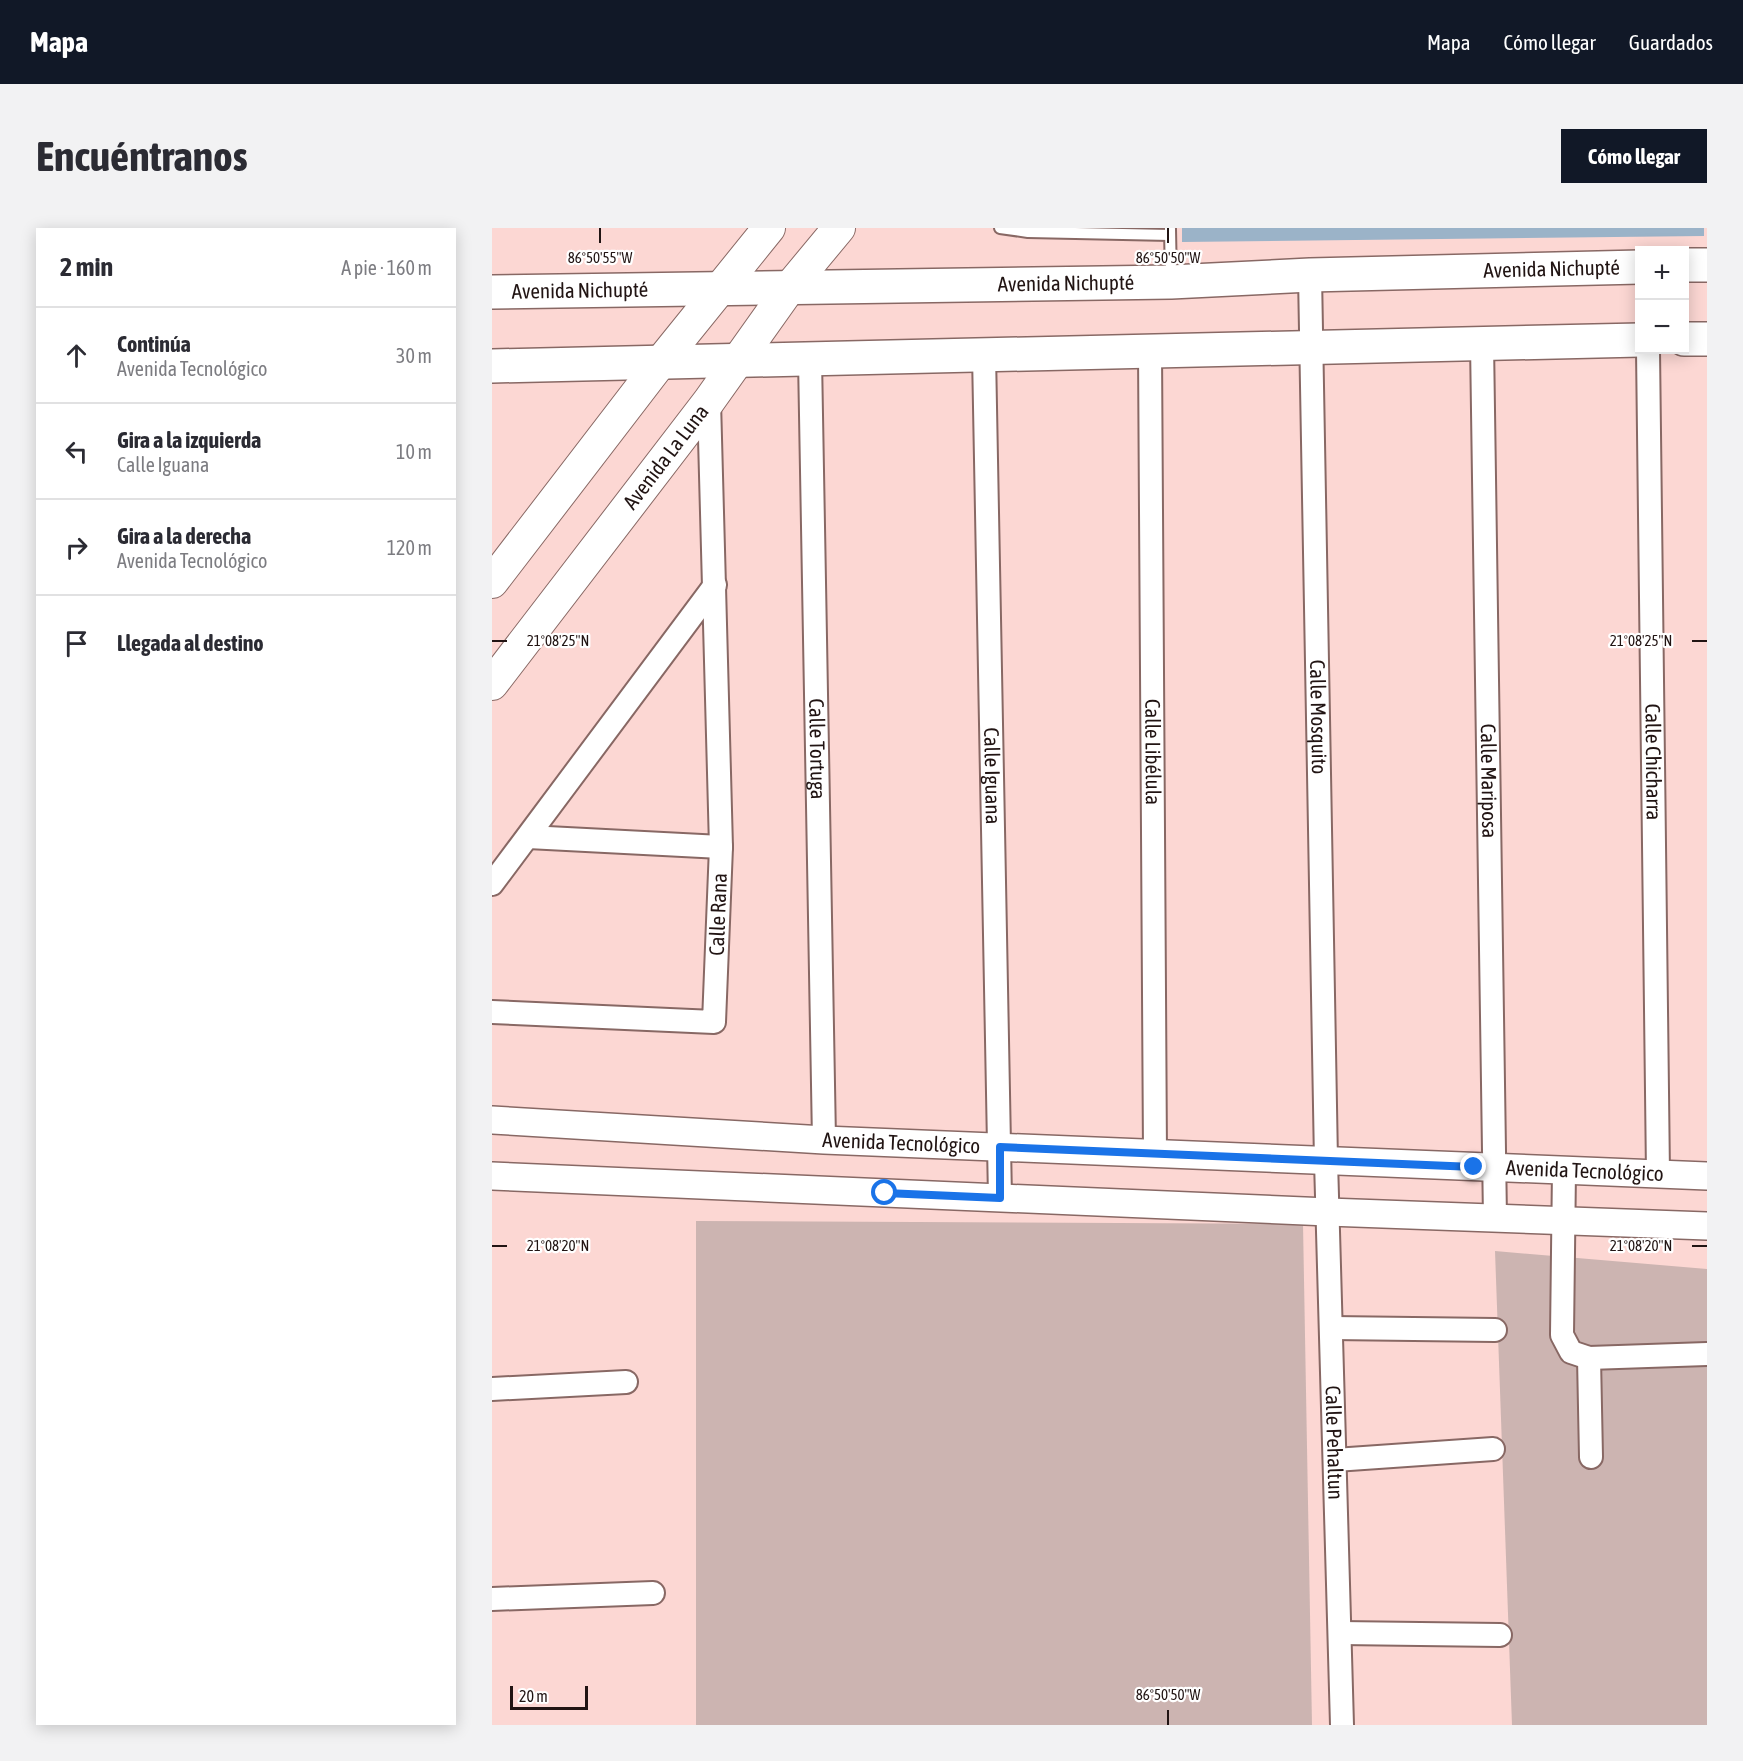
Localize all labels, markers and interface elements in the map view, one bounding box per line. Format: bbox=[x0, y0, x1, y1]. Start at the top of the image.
text: Mapa bbox=[30, 26, 88, 58]
text: Mapa bbox=[1427, 30, 1471, 54]
text: Cómo llegar bbox=[1504, 30, 1596, 54]
text: Guardados bbox=[1629, 30, 1713, 54]
button: Cómo llegar bbox=[1561, 129, 1707, 183]
text: Encuéntranos bbox=[36, 132, 248, 180]
map controls bbox=[1635, 246, 1689, 354]
button: + bbox=[1635, 246, 1689, 300]
text: 86°50'55"W bbox=[568, 249, 632, 266]
text: 86°50'50"W bbox=[1136, 249, 1200, 266]
text: 2 min bbox=[60, 252, 113, 282]
street label: Avenida Nichupté bbox=[1483, 254, 1620, 282]
text: A pie · 160 m bbox=[341, 256, 432, 279]
street label: Avenida Nichupté bbox=[997, 270, 1134, 296]
street label: Avenida Nichupté bbox=[511, 277, 648, 303]
button: − bbox=[1635, 300, 1689, 354]
text: Continúa bbox=[117, 331, 191, 357]
icon: ahead bbox=[60, 339, 93, 372]
text: 30 m bbox=[396, 344, 432, 367]
text: Avenida Tecnológico bbox=[117, 357, 267, 380]
street label: Avenida La Luna bbox=[618, 400, 713, 513]
text: Gira a la izquierda bbox=[117, 427, 261, 453]
icon: left bbox=[60, 435, 93, 468]
text: 10 m bbox=[396, 440, 432, 463]
text: Calle Iguana bbox=[117, 453, 209, 476]
text: Gira a la derecha bbox=[117, 523, 251, 549]
icon: right bbox=[60, 531, 93, 564]
text: 120 m bbox=[387, 536, 432, 559]
text: Avenida Tecnológico bbox=[117, 549, 267, 572]
icon: arrive bbox=[60, 627, 93, 660]
text: Llegada al destino bbox=[117, 630, 264, 656]
text: 21°08'25"N bbox=[527, 632, 589, 649]
text: 21°08'25"N bbox=[1610, 632, 1672, 649]
street label: Calle Mosquito bbox=[1306, 659, 1332, 774]
street label: Calle Tortuga bbox=[805, 698, 831, 800]
street label: Calle Libélula bbox=[1141, 699, 1166, 805]
street label: Calle Chicharra bbox=[1641, 704, 1667, 820]
street label: Calle Mariposa bbox=[1477, 724, 1502, 838]
street label: Calle Iguana bbox=[980, 727, 1006, 825]
street label: Calle Rana bbox=[704, 872, 731, 956]
street label: Avenida Tecnológico bbox=[822, 1127, 981, 1157]
route end bbox=[1460, 1153, 1486, 1179]
street label: Avenida Tecnológico bbox=[1505, 1155, 1664, 1185]
route start bbox=[871, 1179, 897, 1205]
text: 21°08'20"N bbox=[527, 1237, 589, 1254]
text: 21°08'20"N bbox=[1610, 1237, 1672, 1254]
street label: Calle Pehaltun bbox=[1321, 1385, 1349, 1500]
scale bar bbox=[510, 1683, 588, 1710]
text: 86°50'50"W bbox=[1136, 1686, 1200, 1703]
text: 20 m bbox=[519, 1687, 548, 1705]

